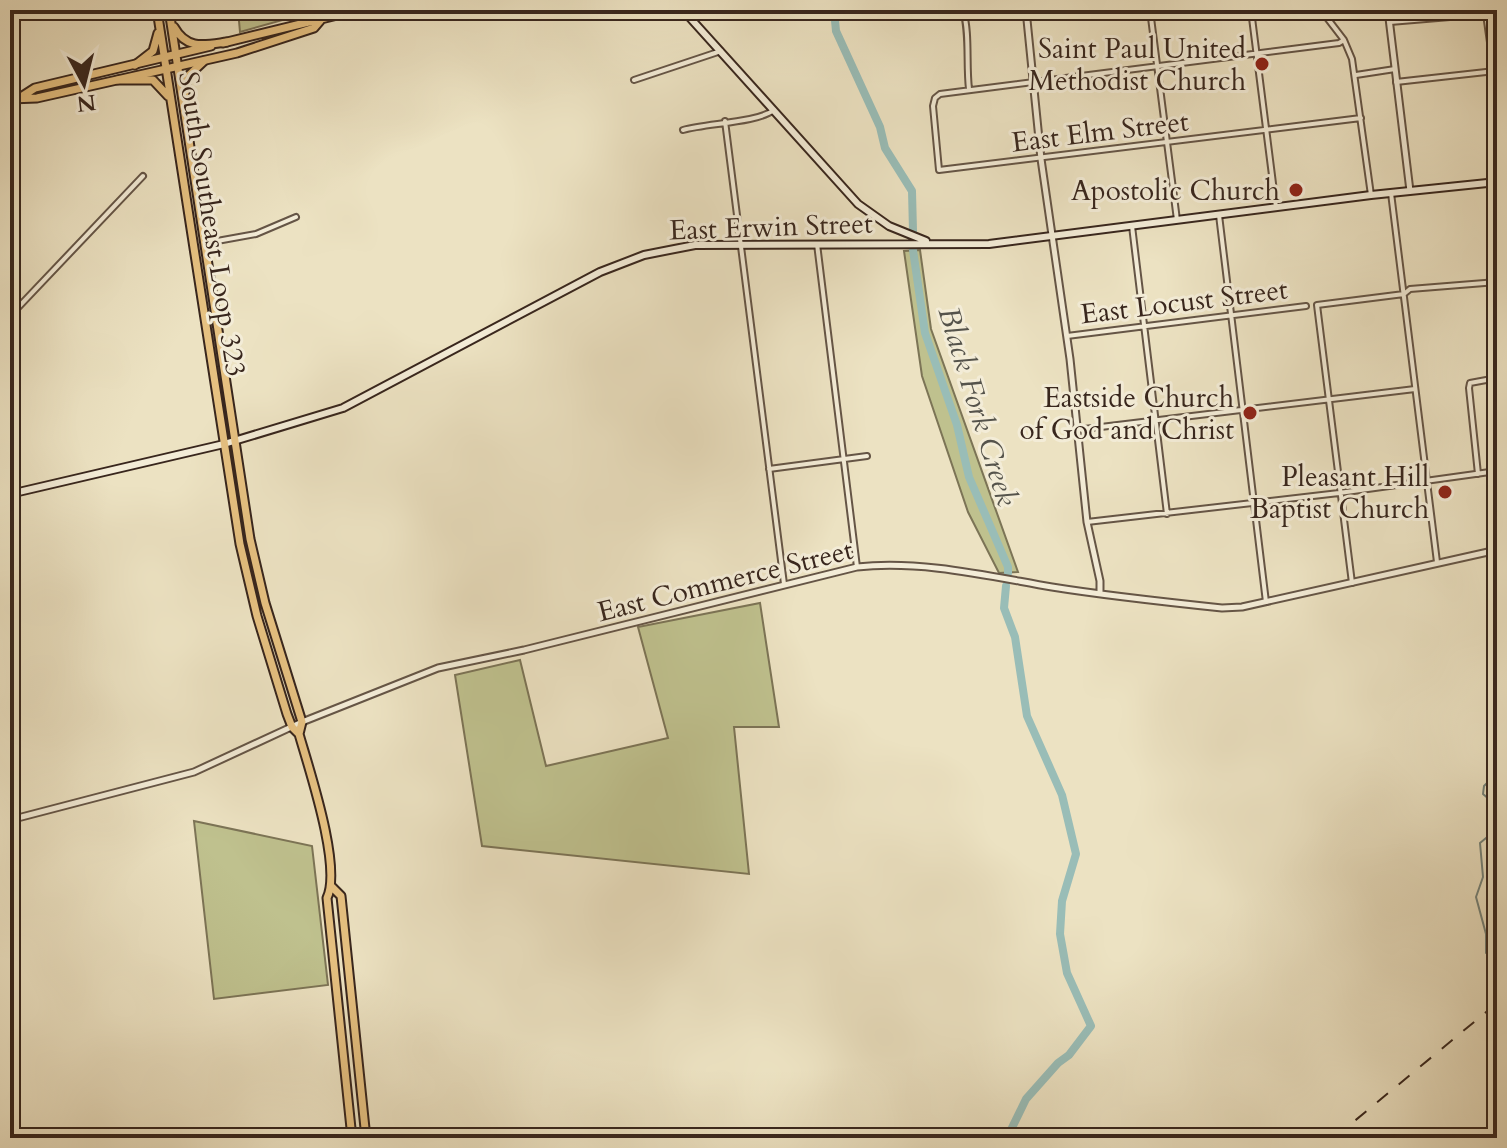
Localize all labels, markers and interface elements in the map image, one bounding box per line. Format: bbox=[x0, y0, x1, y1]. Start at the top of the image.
place label: Saint Paul United Methodist Church bbox=[1029, 30, 1246, 100]
north arrow bbox=[44, 44, 124, 124]
marker: Saint Paul United Methodist Church bbox=[1253, 55, 1271, 73]
street label: South Southeast Loop 323 bbox=[169, 69, 255, 379]
text: N bbox=[75, 87, 98, 119]
street label: East Elm Street bbox=[1009, 102, 1191, 162]
place label: Apostolic Church bbox=[1071, 172, 1280, 210]
marker: Apostolic Church bbox=[1287, 181, 1305, 199]
street label: East Erwin Street bbox=[669, 204, 874, 250]
street label: East Locust Street bbox=[1078, 270, 1290, 334]
water label: Black Fork Creek bbox=[928, 301, 1027, 511]
place label: Eastside Church of God and Christ bbox=[1020, 379, 1234, 449]
marker: Eastside Church of God and Christ bbox=[1241, 404, 1259, 422]
place label: Pleasant Hill Baptist Church bbox=[1250, 458, 1429, 528]
marker: Pleasant Hill Baptist Church bbox=[1436, 483, 1454, 501]
street label: East Commerce Street bbox=[593, 531, 857, 631]

